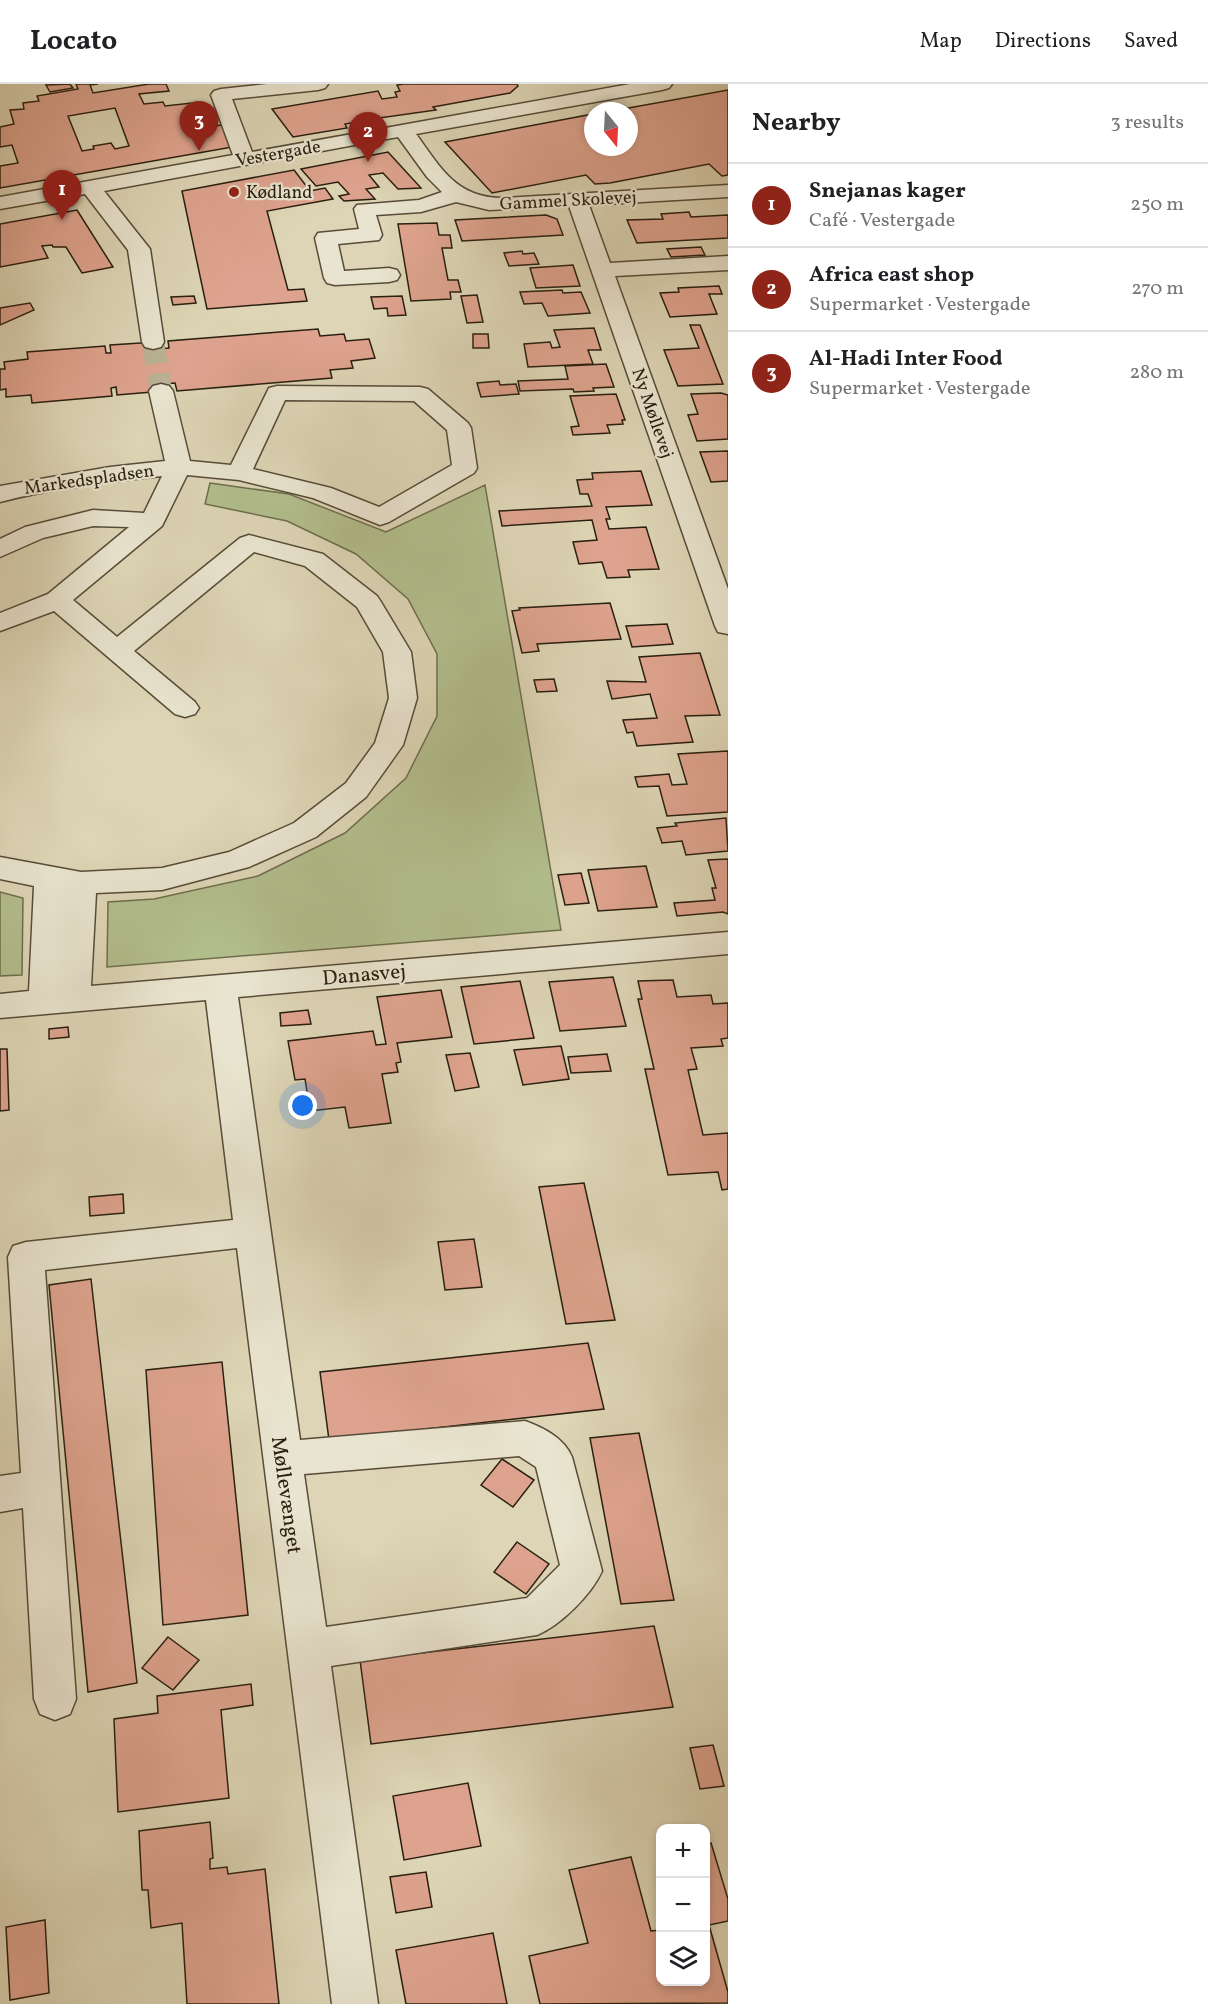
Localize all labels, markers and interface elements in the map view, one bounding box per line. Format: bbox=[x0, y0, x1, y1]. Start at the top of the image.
text: Locato bbox=[30, 22, 117, 61]
text: Map bbox=[920, 27, 962, 56]
text: Directions bbox=[995, 27, 1091, 56]
text: Saved bbox=[1124, 27, 1178, 56]
pin: 3 bbox=[180, 101, 218, 151]
north arrow bbox=[584, 102, 638, 156]
text: Nearby bbox=[752, 105, 841, 141]
text: 3 results bbox=[1110, 109, 1184, 137]
pin: 2 bbox=[348, 112, 388, 162]
street label: Vestergade bbox=[234, 135, 323, 174]
pin: 1 bbox=[42, 170, 82, 220]
text: Snejanas kager bbox=[809, 176, 966, 207]
place label: Kødland bbox=[246, 181, 312, 206]
marker: Kødland bbox=[227, 185, 241, 199]
street label: Gammel Skolevej bbox=[499, 185, 637, 218]
text: 1 bbox=[767, 191, 776, 219]
text: 250 m bbox=[1130, 191, 1184, 219]
text: Café · Vestergade bbox=[809, 207, 955, 235]
text: Africa east shop bbox=[809, 260, 974, 291]
text: 2 bbox=[766, 275, 777, 303]
text: 270 m bbox=[1131, 275, 1184, 303]
text: Supermarket · Vestergade bbox=[809, 291, 1031, 319]
text: Al-Hadi Inter Food bbox=[809, 344, 1003, 375]
text: 3 bbox=[766, 359, 777, 387]
text: 280 m bbox=[1129, 359, 1184, 387]
street label: Ny Møllevej bbox=[624, 365, 679, 462]
text: Supermarket · Vestergade bbox=[809, 375, 1031, 403]
street label: Markedspladsen bbox=[23, 459, 156, 502]
street label: Danasvej bbox=[321, 957, 407, 994]
your location bbox=[288, 1091, 317, 1120]
street label: Møllevænget bbox=[263, 1434, 308, 1556]
map controls bbox=[656, 1824, 710, 1986]
button: + bbox=[656, 1824, 710, 1878]
button: − bbox=[656, 1878, 710, 1932]
button: layers bbox=[656, 1932, 710, 1986]

